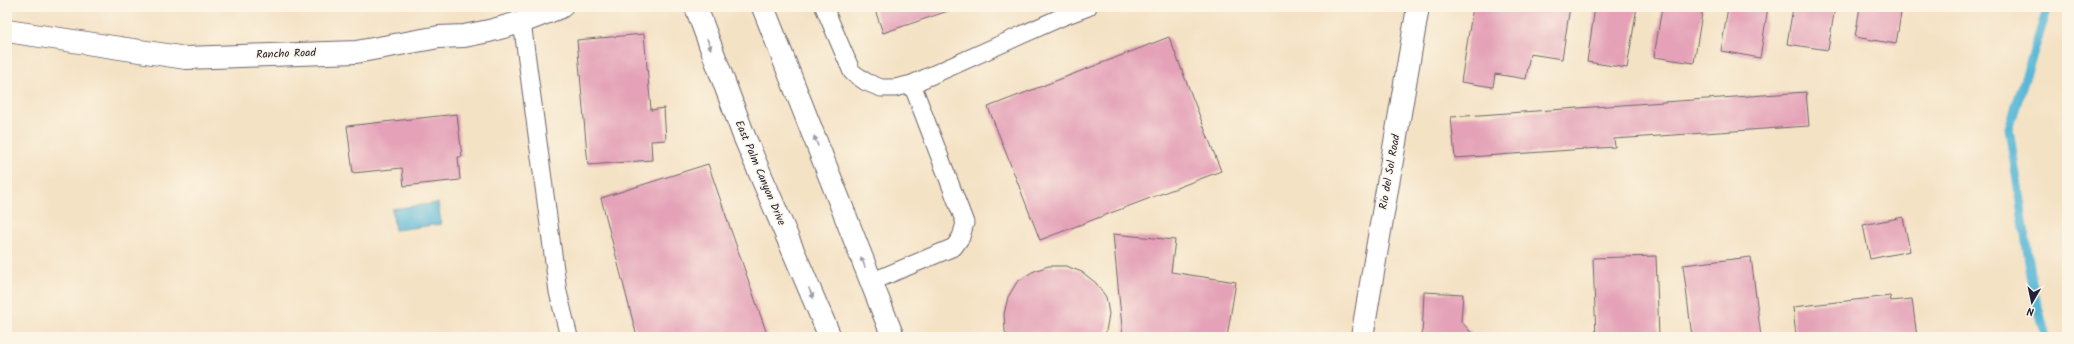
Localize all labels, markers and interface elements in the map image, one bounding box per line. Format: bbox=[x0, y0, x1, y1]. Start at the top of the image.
one-way arrow bbox=[707, 38, 713, 50]
street label: Rancho Road bbox=[256, 44, 317, 64]
street label: East Palm Canyon Drive bbox=[730, 118, 790, 229]
street label: Rio del Sol Road bbox=[1375, 133, 1406, 211]
one-way arrow bbox=[812, 134, 818, 146]
one-way arrow bbox=[860, 255, 866, 267]
north arrow bbox=[2012, 282, 2052, 322]
one-way arrow bbox=[809, 288, 815, 300]
text: N bbox=[2026, 301, 2035, 320]

